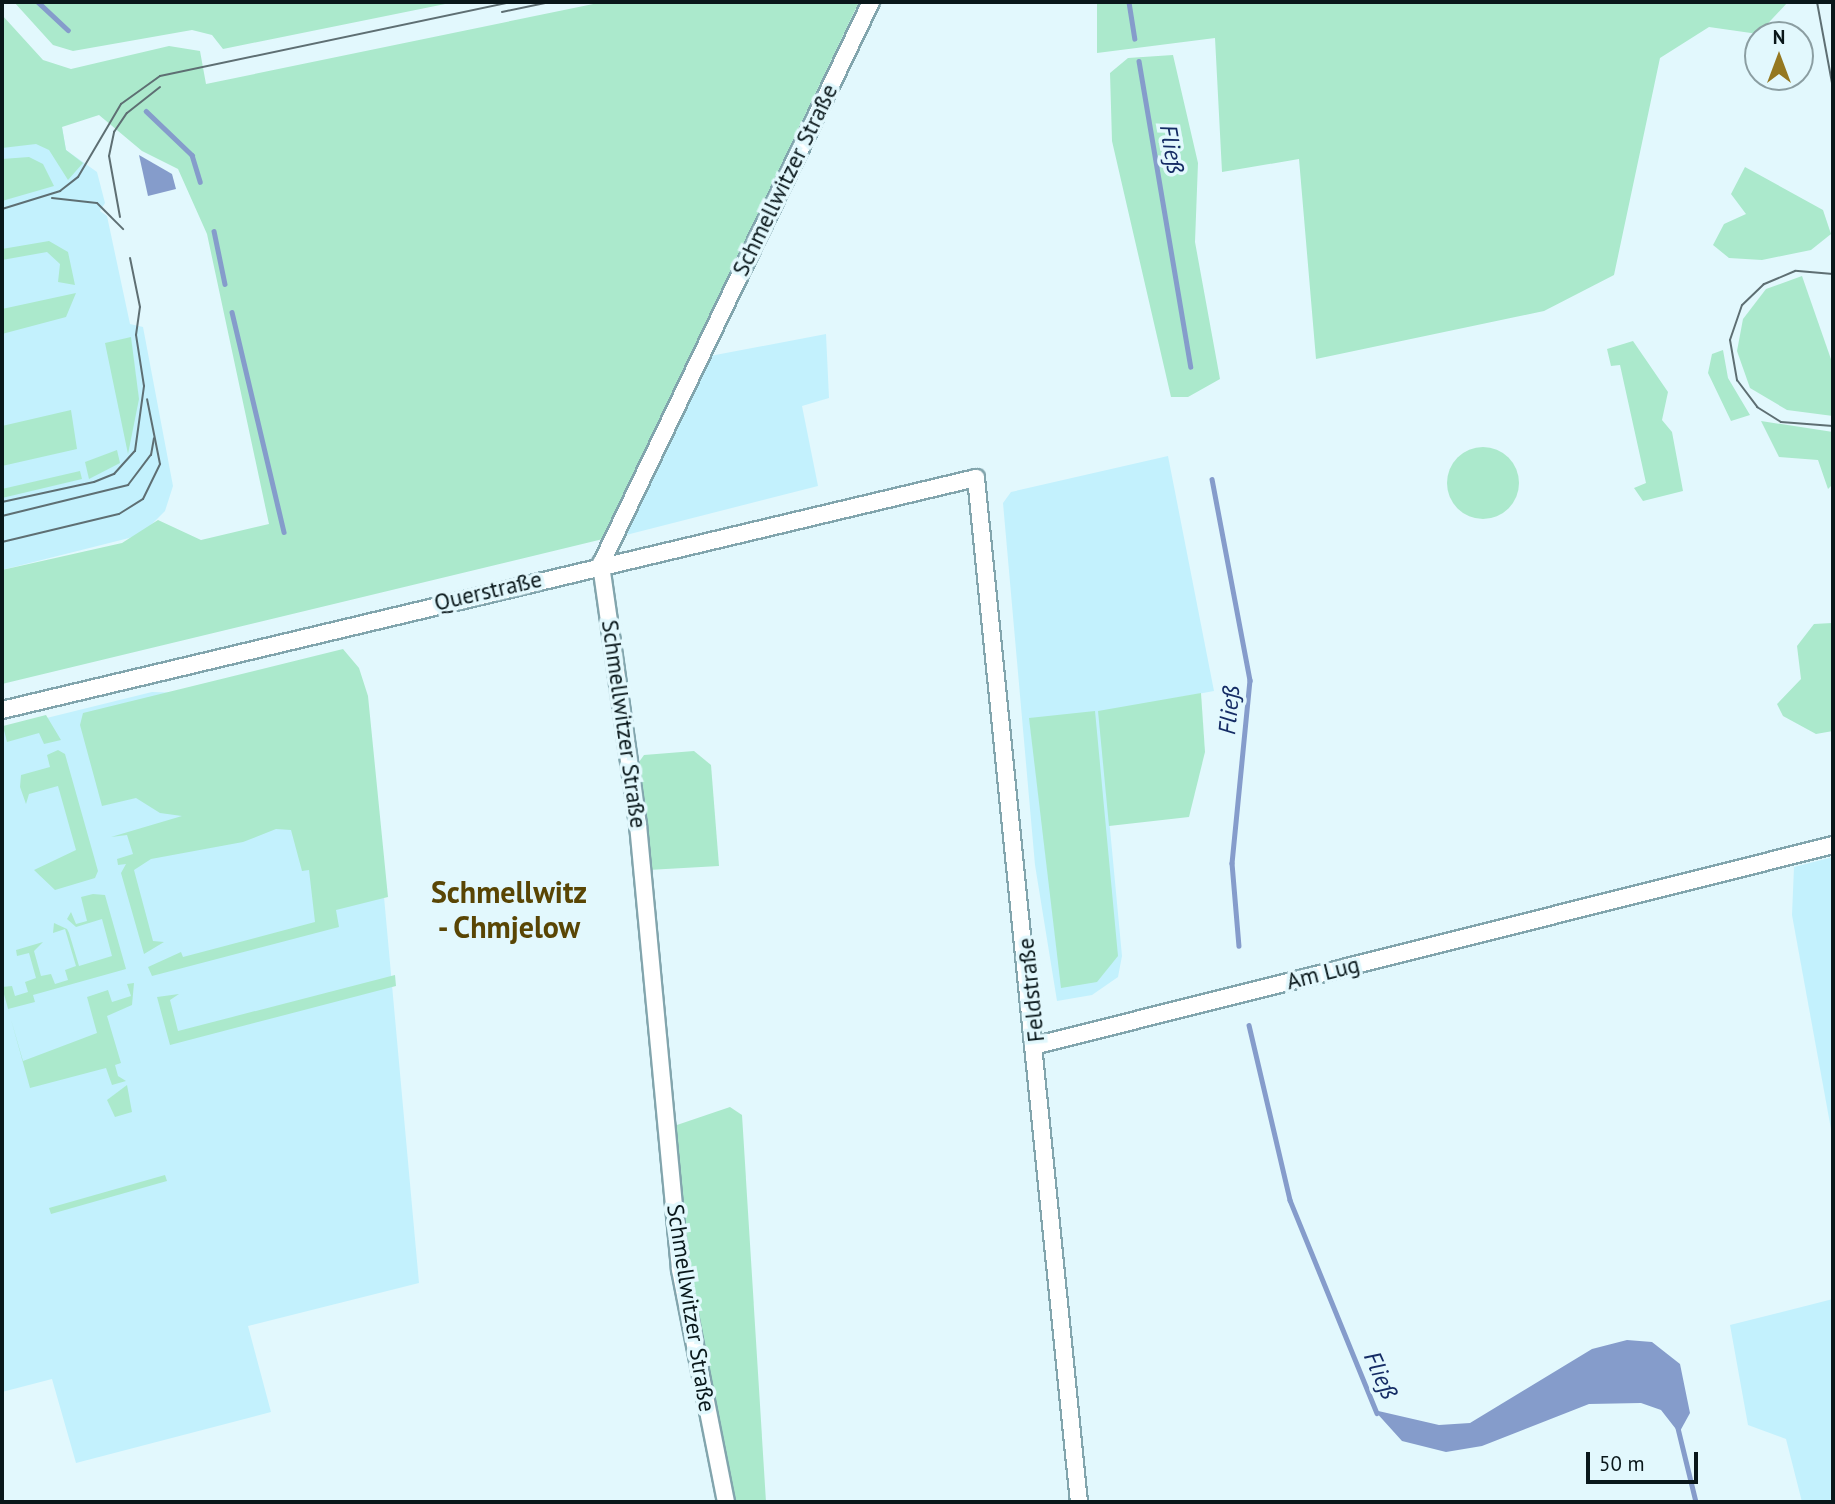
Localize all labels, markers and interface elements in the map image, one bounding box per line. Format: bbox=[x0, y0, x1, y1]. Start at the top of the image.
north arrow bbox=[1744, 21, 1814, 91]
text: N bbox=[1773, 25, 1785, 49]
street label: Schmellwitzer Straße bbox=[727, 80, 843, 280]
water label: Fließ bbox=[1154, 122, 1190, 176]
street label: Querstraße bbox=[431, 565, 545, 617]
street label: Schmellwitzer Straße bbox=[596, 618, 652, 830]
water label: Fließ bbox=[1213, 684, 1245, 736]
district label: Schmellwitz - Chmjelow bbox=[431, 874, 587, 944]
street label: Feldstraße bbox=[1012, 937, 1050, 1043]
street label: Am Lug bbox=[1284, 951, 1362, 995]
street label: Schmellwitzer Straße bbox=[661, 1202, 721, 1414]
water label: Fließ bbox=[1358, 1347, 1404, 1403]
scale bar bbox=[1590, 1438, 1702, 1482]
text: 50 m bbox=[1599, 1450, 1645, 1477]

